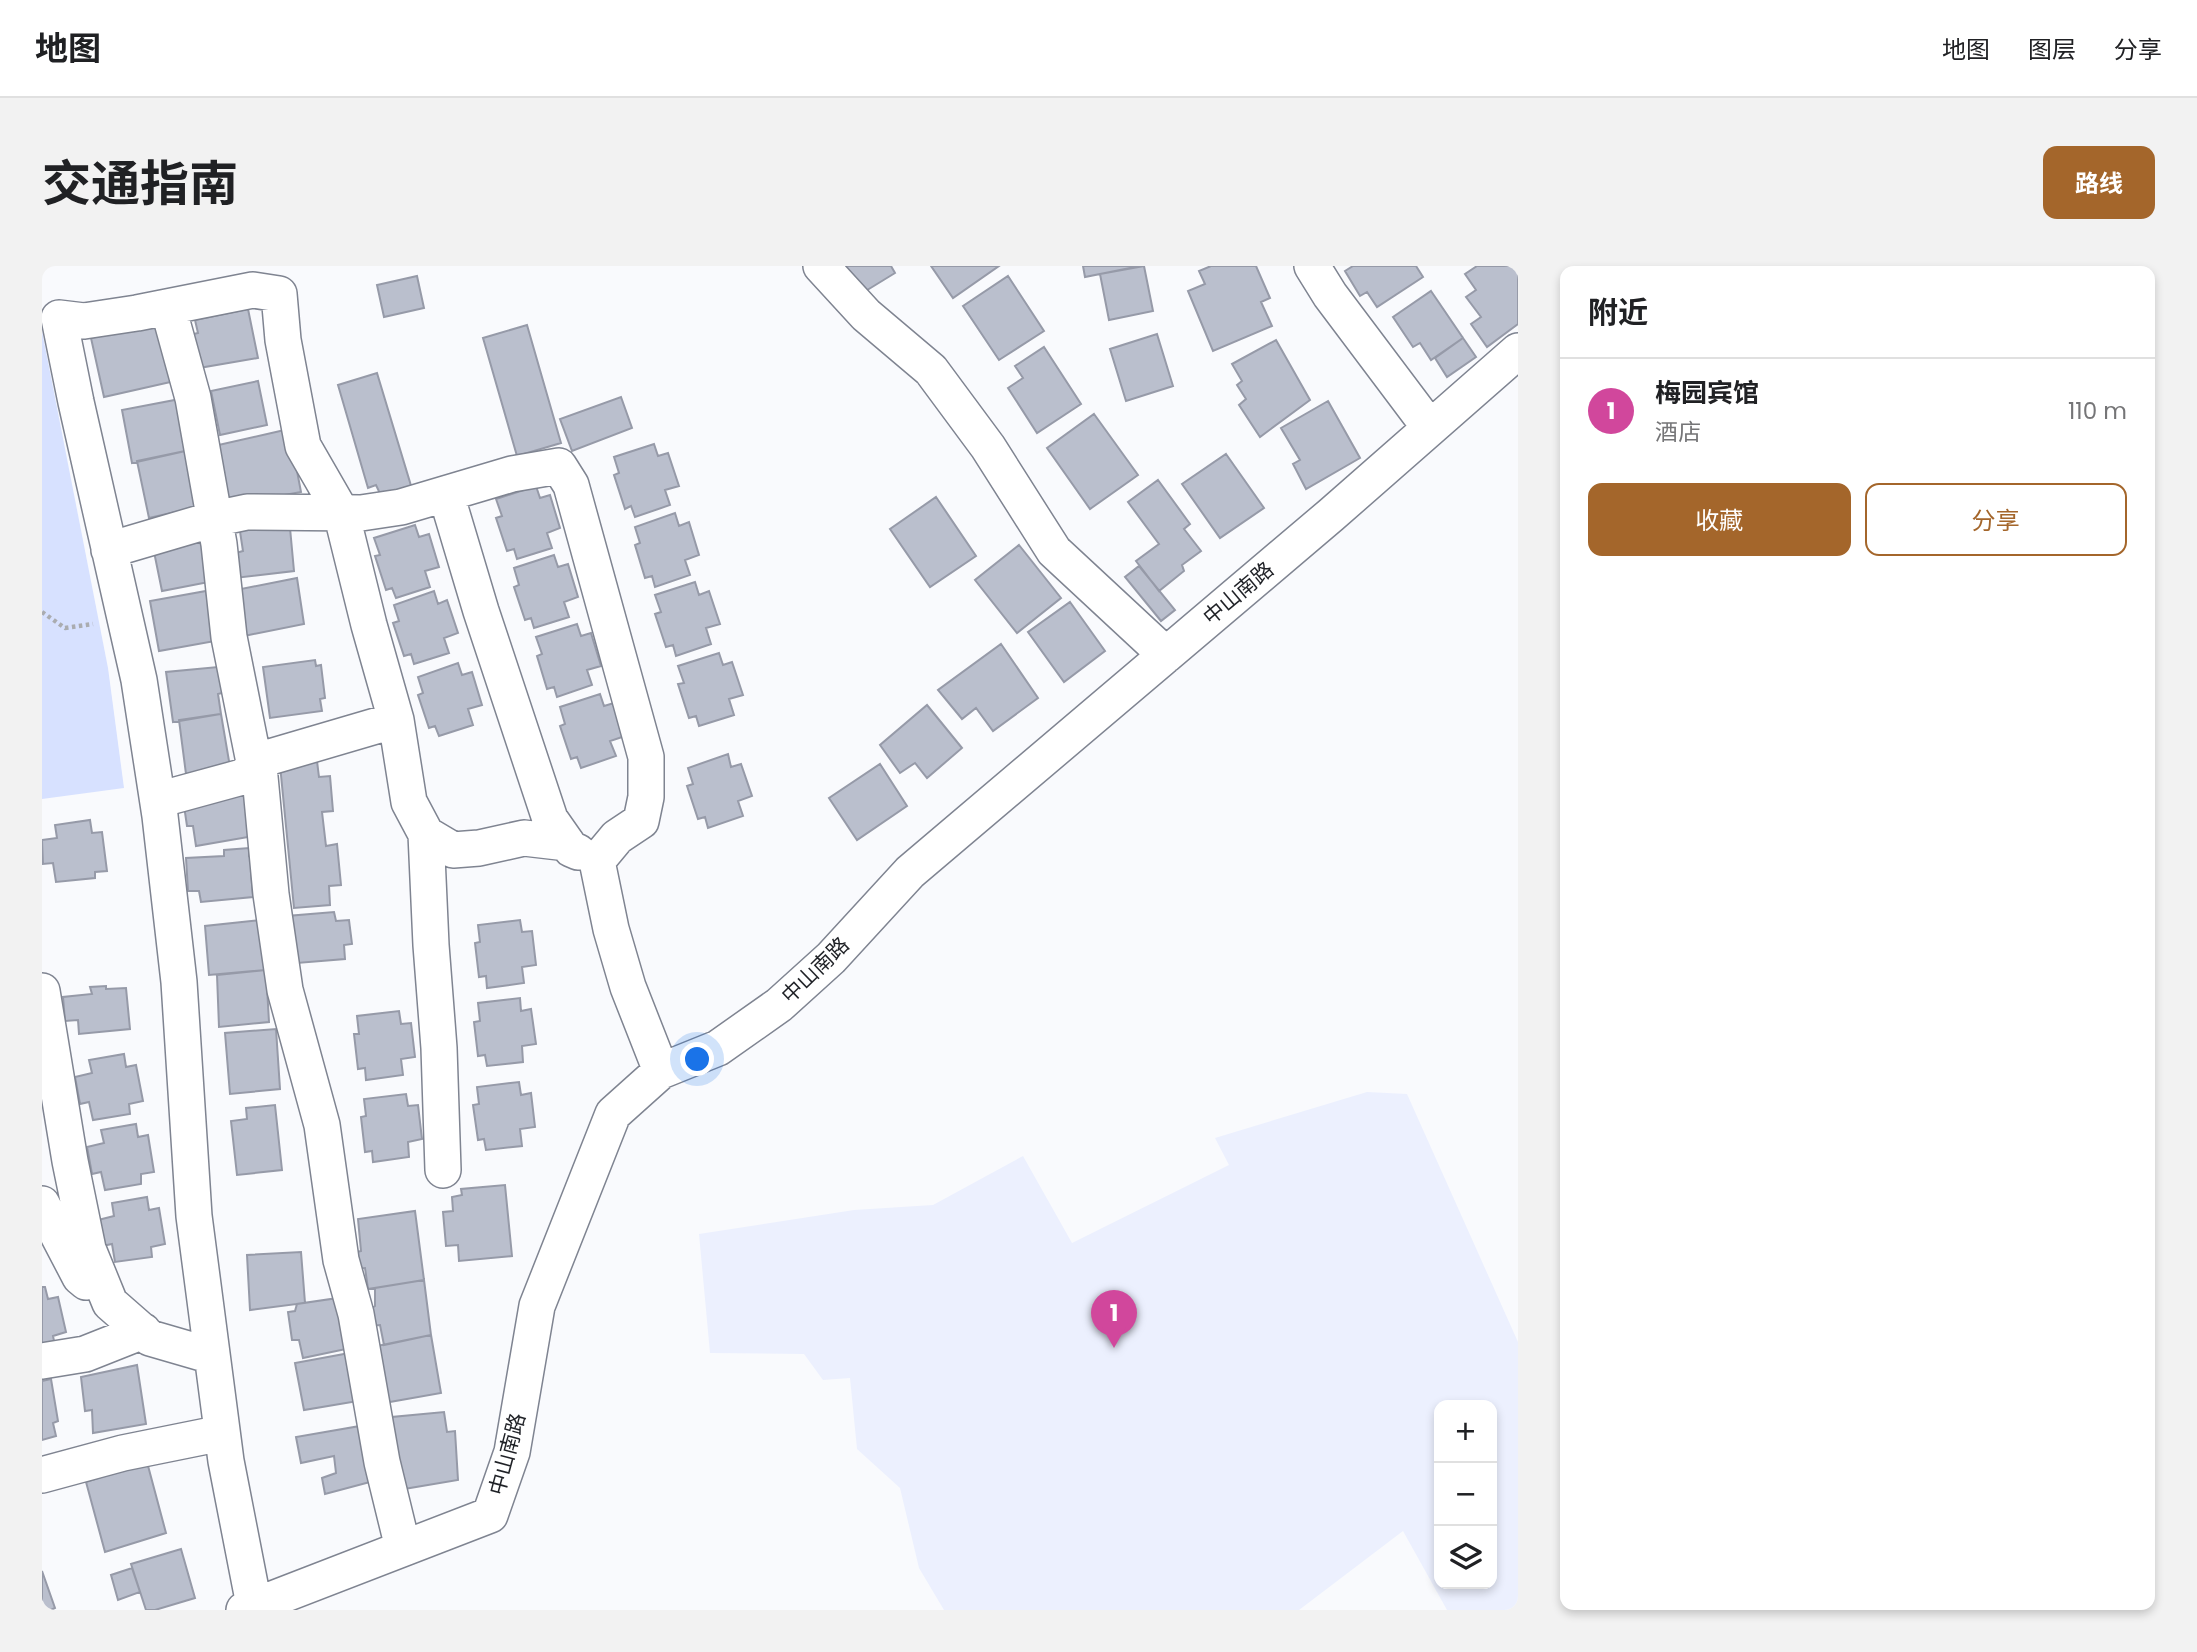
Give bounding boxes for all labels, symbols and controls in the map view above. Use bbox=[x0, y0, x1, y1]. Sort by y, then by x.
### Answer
text: 地图 bbox=[35, 25, 101, 72]
text: 地图 bbox=[1942, 33, 1990, 66]
text: 图层 bbox=[2028, 33, 2076, 66]
text: 分享 bbox=[2114, 33, 2162, 66]
button: 路线 bbox=[2043, 146, 2155, 219]
text: 交通指南 bbox=[42, 150, 238, 218]
text: 附近 bbox=[1588, 291, 1648, 334]
text: 梅园宾馆 bbox=[1655, 375, 1759, 411]
text: 1 bbox=[1607, 395, 1615, 427]
text: 110 m bbox=[2068, 395, 2127, 427]
text: 酒店 bbox=[1655, 416, 1701, 448]
button: 收藏 bbox=[1588, 483, 1851, 556]
button: 分享 bbox=[1865, 483, 2127, 556]
street label: 中山南路 bbox=[1197, 555, 1279, 631]
street label: 中山南路 bbox=[775, 930, 855, 1010]
your location bbox=[680, 1042, 714, 1076]
pin: 1 bbox=[1091, 1290, 1137, 1348]
map controls bbox=[1434, 1400, 1497, 1589]
button: + bbox=[1434, 1400, 1497, 1463]
street label: 中山南路 bbox=[482, 1410, 532, 1498]
button: − bbox=[1434, 1463, 1497, 1526]
button: layers bbox=[1434, 1526, 1497, 1589]

